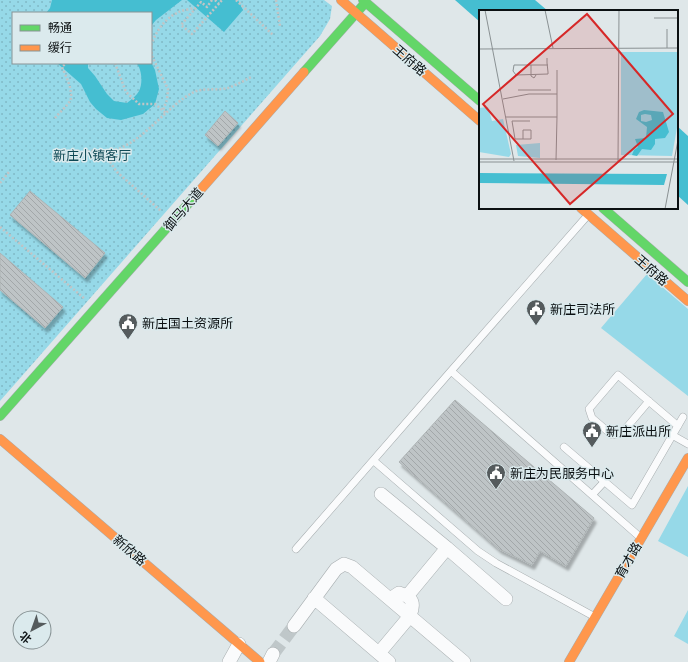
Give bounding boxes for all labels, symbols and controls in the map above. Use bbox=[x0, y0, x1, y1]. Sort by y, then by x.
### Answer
inset map bbox=[479, 10, 678, 209]
legend bbox=[12, 12, 152, 64]
text: 畅通 bbox=[48, 20, 72, 35]
text: 缓行 bbox=[48, 40, 72, 55]
street label: 王府路 bbox=[390, 41, 430, 79]
park label: 新庄小镇客厅 bbox=[53, 147, 131, 163]
street label: 御马大道 bbox=[160, 184, 206, 234]
street label: 王府路 bbox=[632, 251, 672, 289]
public building icon: 新庄司法所 bbox=[525, 298, 547, 326]
place label: 新庄司法所 bbox=[550, 301, 615, 317]
public building icon: 新庄国土资源所 bbox=[117, 312, 139, 340]
place label: 新庄国土资源所 bbox=[142, 315, 233, 331]
public building icon: 新庄派出所 bbox=[581, 420, 603, 448]
place label: 新庄派出所 bbox=[606, 423, 671, 439]
public building icon: 新庄为民服务中心 bbox=[485, 462, 507, 490]
place label: 新庄为民服务中心 bbox=[510, 465, 614, 481]
street label: 新欣路 bbox=[110, 531, 150, 569]
street label: 育才路 bbox=[611, 539, 645, 581]
north arrow bbox=[12, 610, 52, 650]
text: 北 bbox=[17, 629, 34, 646]

